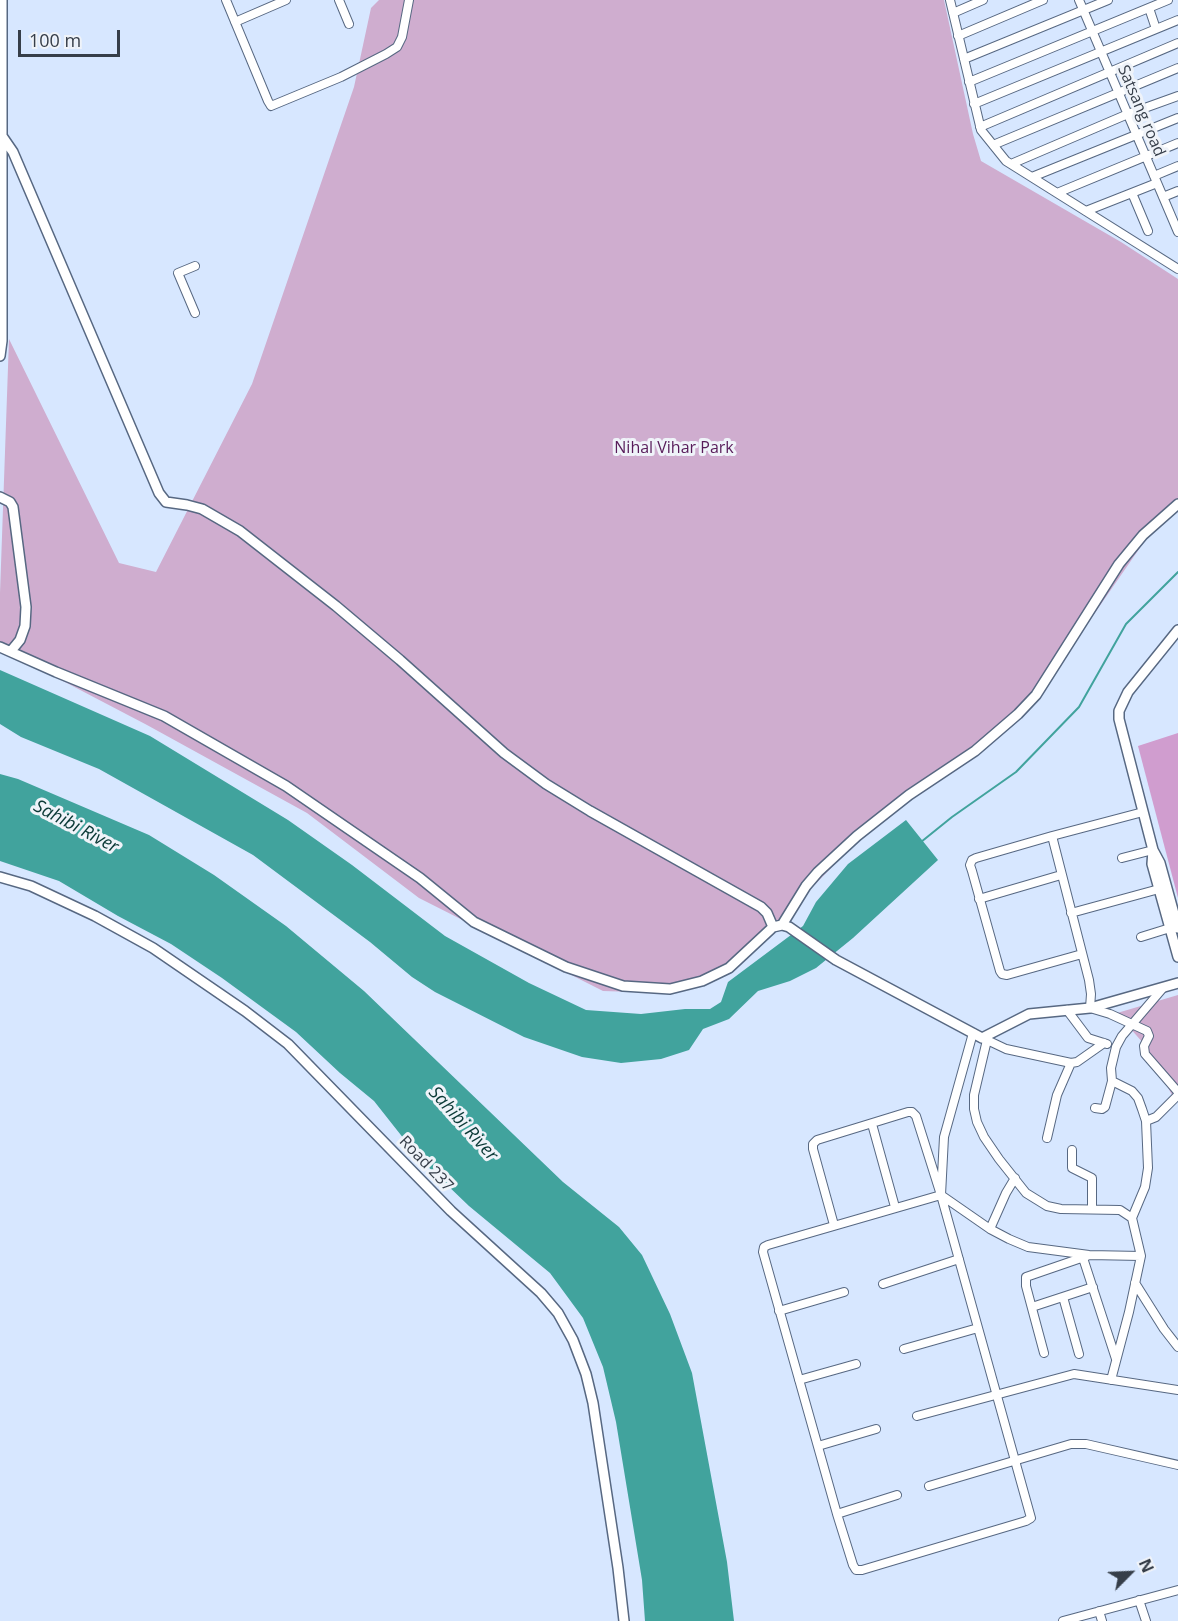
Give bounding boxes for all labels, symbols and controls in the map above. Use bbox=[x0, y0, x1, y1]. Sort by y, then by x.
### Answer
scale bar bbox=[21, 18, 123, 56]
text: 100 m bbox=[29, 28, 81, 52]
street label: Satsang road bbox=[1113, 62, 1169, 160]
park label: Nihal Vihar Park bbox=[614, 438, 734, 458]
water label: Sahibi River bbox=[30, 796, 122, 858]
water label: Sahibi River bbox=[424, 1082, 502, 1166]
street label: Road 237 bbox=[395, 1132, 457, 1196]
north arrow bbox=[1100, 1543, 1160, 1603]
text: N bbox=[1134, 1555, 1159, 1576]

